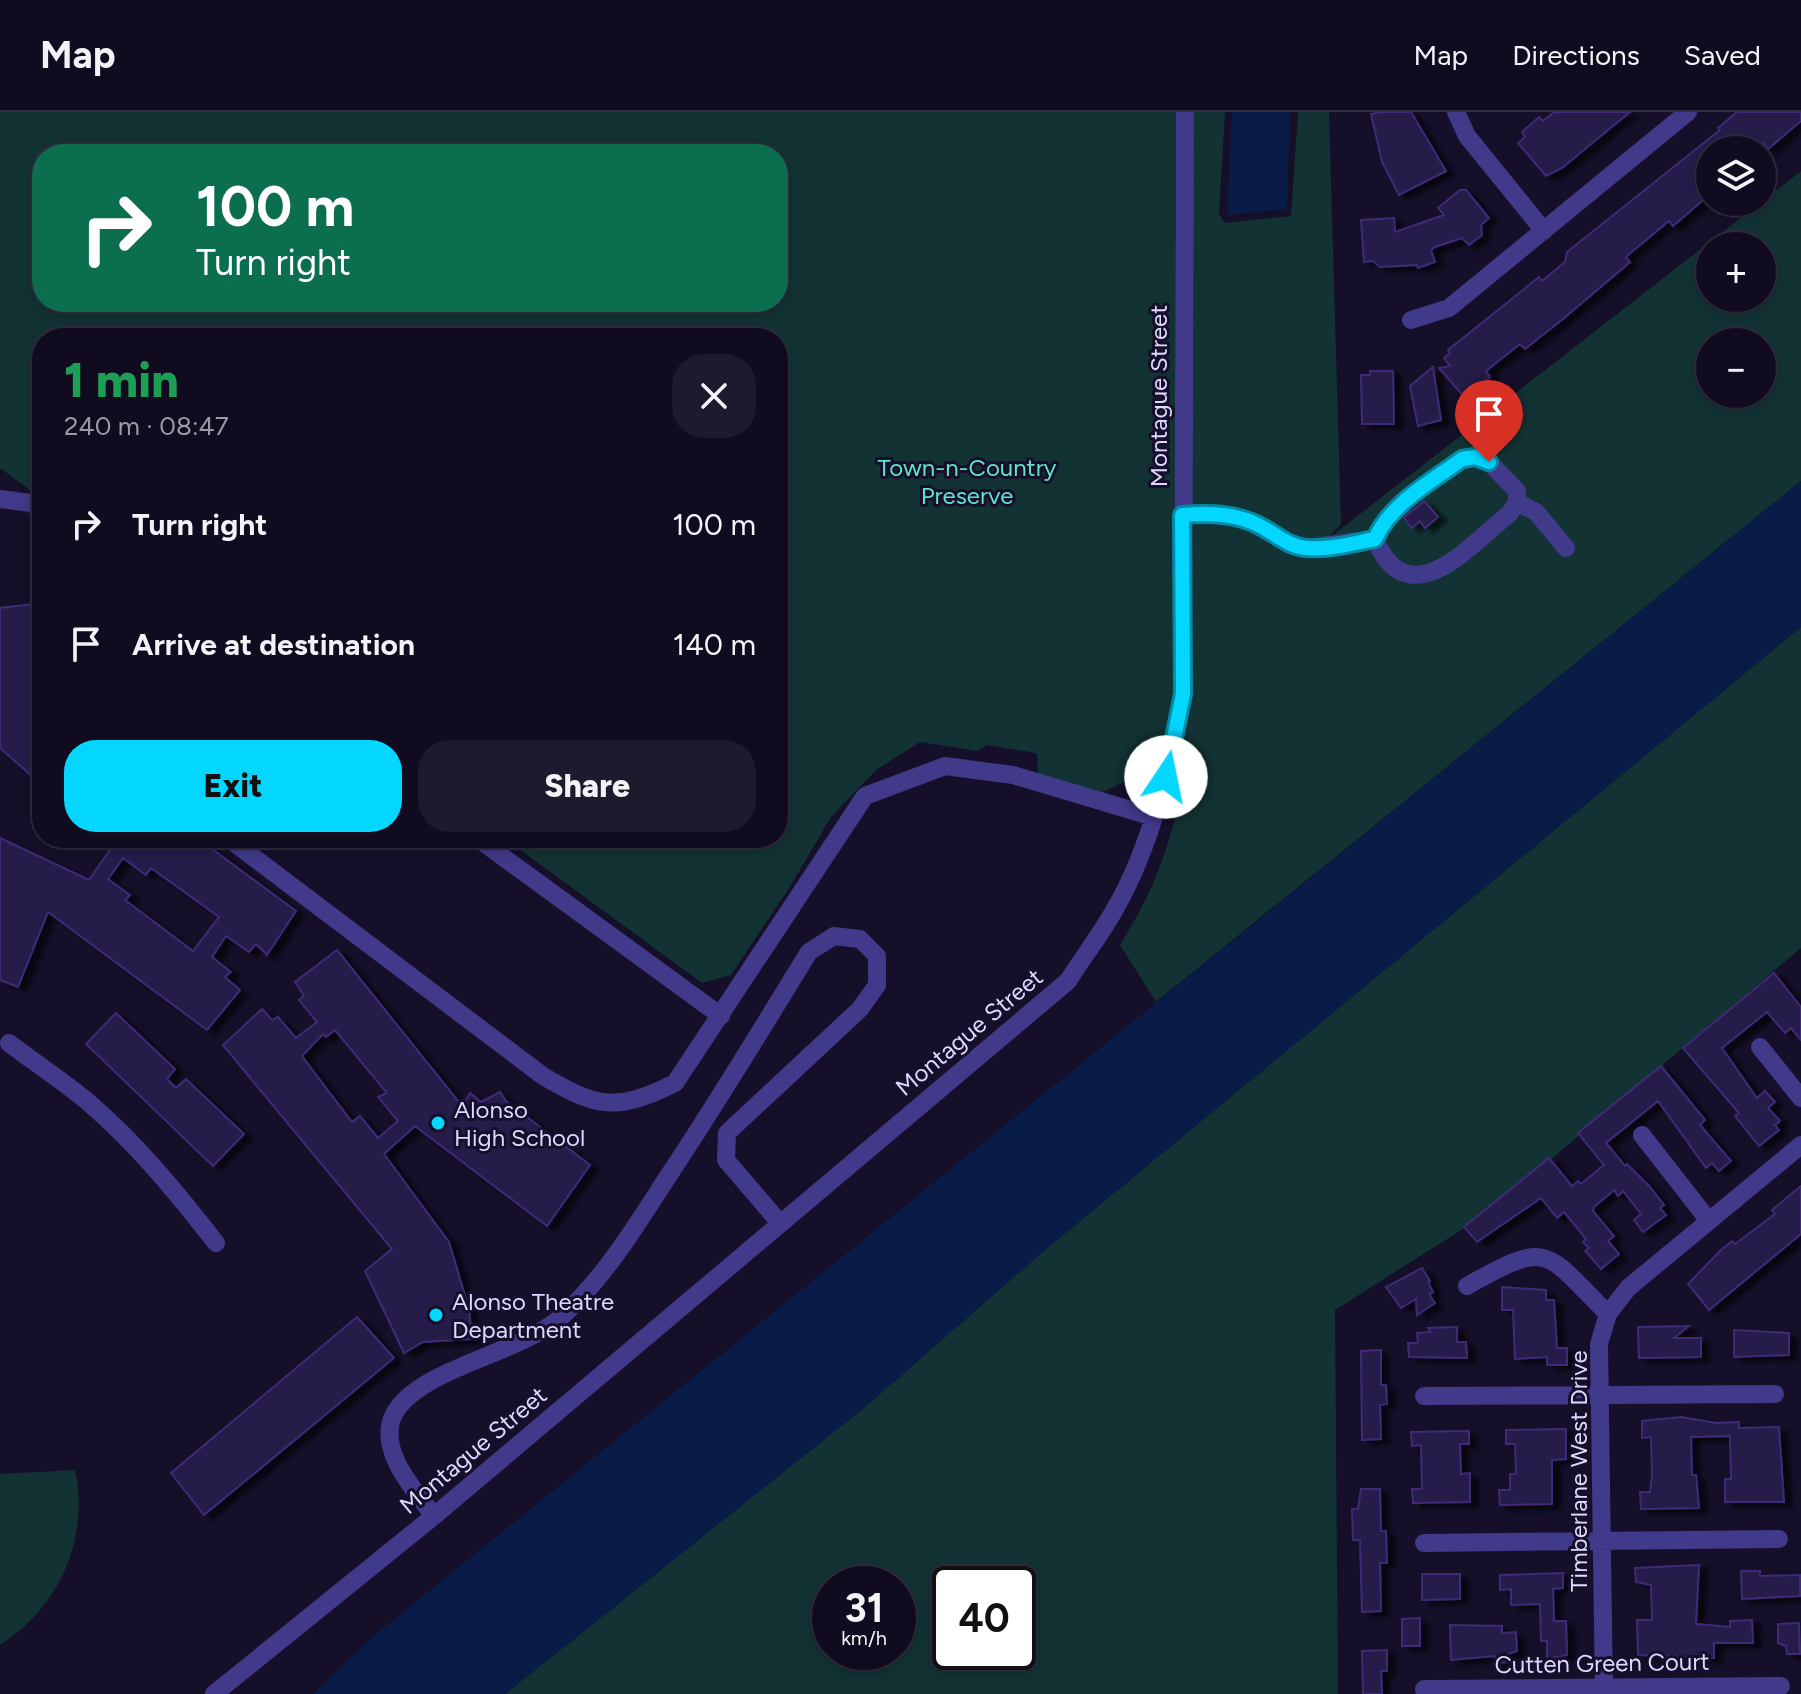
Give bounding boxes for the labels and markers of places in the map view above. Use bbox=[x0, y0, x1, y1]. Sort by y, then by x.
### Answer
pin bbox=[1455, 380, 1523, 462]
place label: Alonso High School bbox=[454, 1095, 585, 1152]
marker: Alonso High School bbox=[429, 1114, 447, 1132]
place label: Alonso Theatre Department bbox=[452, 1287, 614, 1344]
marker: Alonso Theatre Department bbox=[427, 1306, 445, 1324]

